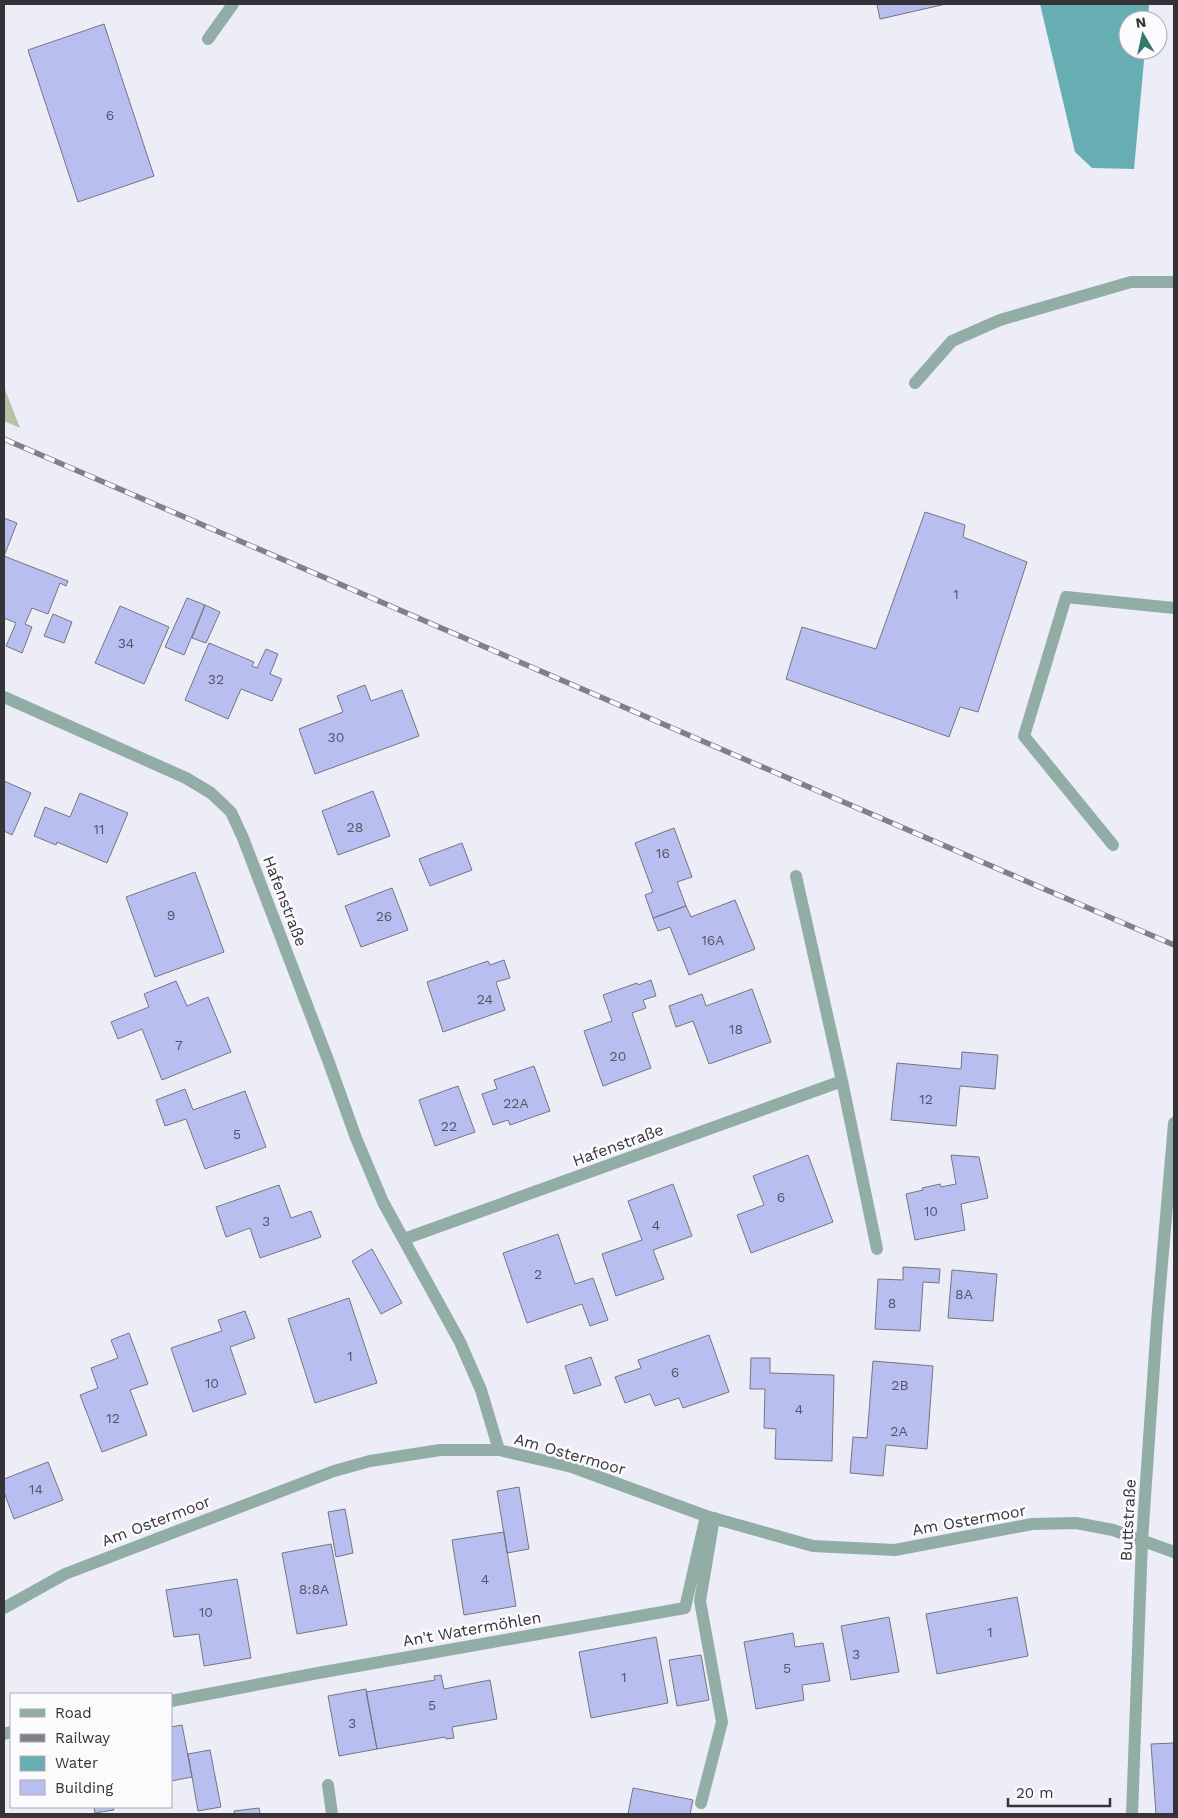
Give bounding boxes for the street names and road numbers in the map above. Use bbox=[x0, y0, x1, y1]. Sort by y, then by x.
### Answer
street label: Hafenstraße bbox=[259, 853, 311, 949]
street label: Hafenstraße bbox=[570, 1120, 666, 1170]
street label: Am Ostermoor bbox=[512, 1429, 628, 1479]
street label: Buttstraße bbox=[1116, 1478, 1140, 1562]
street label: Am Ostermoor bbox=[99, 1491, 214, 1550]
street label: Am Ostermoor bbox=[911, 1501, 1028, 1539]
street label: An't Watermöhlen bbox=[401, 1607, 543, 1651]

